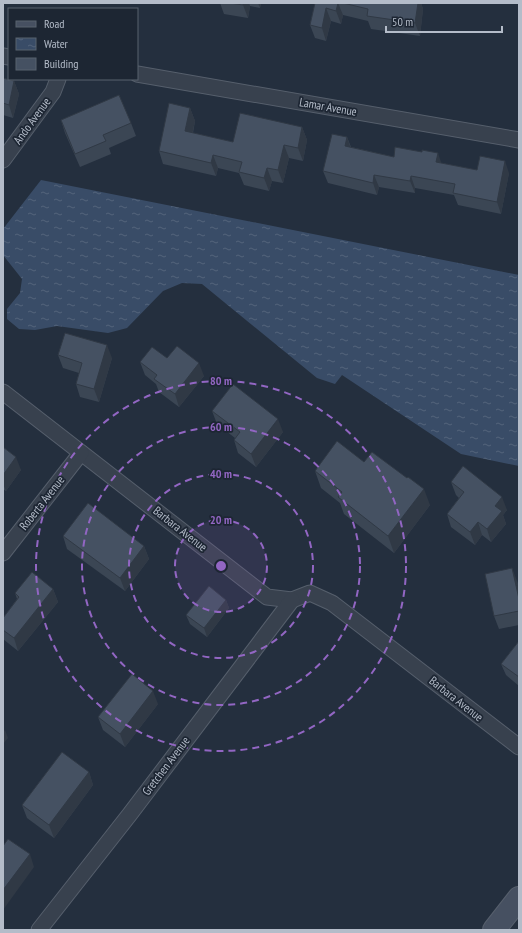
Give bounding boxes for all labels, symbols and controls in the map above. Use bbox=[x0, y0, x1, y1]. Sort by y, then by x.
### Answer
legend bbox=[8, 8, 138, 80]
scale bar bbox=[386, 8, 502, 34]
text: 50 m bbox=[392, 14, 413, 29]
text: Road bbox=[44, 16, 64, 31]
text: Water bbox=[44, 36, 69, 51]
text: Building bbox=[44, 56, 79, 71]
street label: Ando Avenue bbox=[10, 94, 54, 147]
street label: Lamar Avenue bbox=[298, 94, 358, 119]
text: 80 m bbox=[210, 373, 232, 388]
text: 60 m bbox=[210, 419, 232, 434]
text: 40 m bbox=[210, 466, 232, 481]
street label: Roberta Avenue bbox=[16, 472, 68, 533]
street label: Barbara Avenue bbox=[150, 503, 210, 554]
text: 20 m bbox=[210, 512, 232, 527]
centre of rings bbox=[214, 559, 228, 573]
street label: Barbara Avenue bbox=[426, 673, 486, 724]
street label: Gretchen Avenue bbox=[139, 733, 193, 798]

